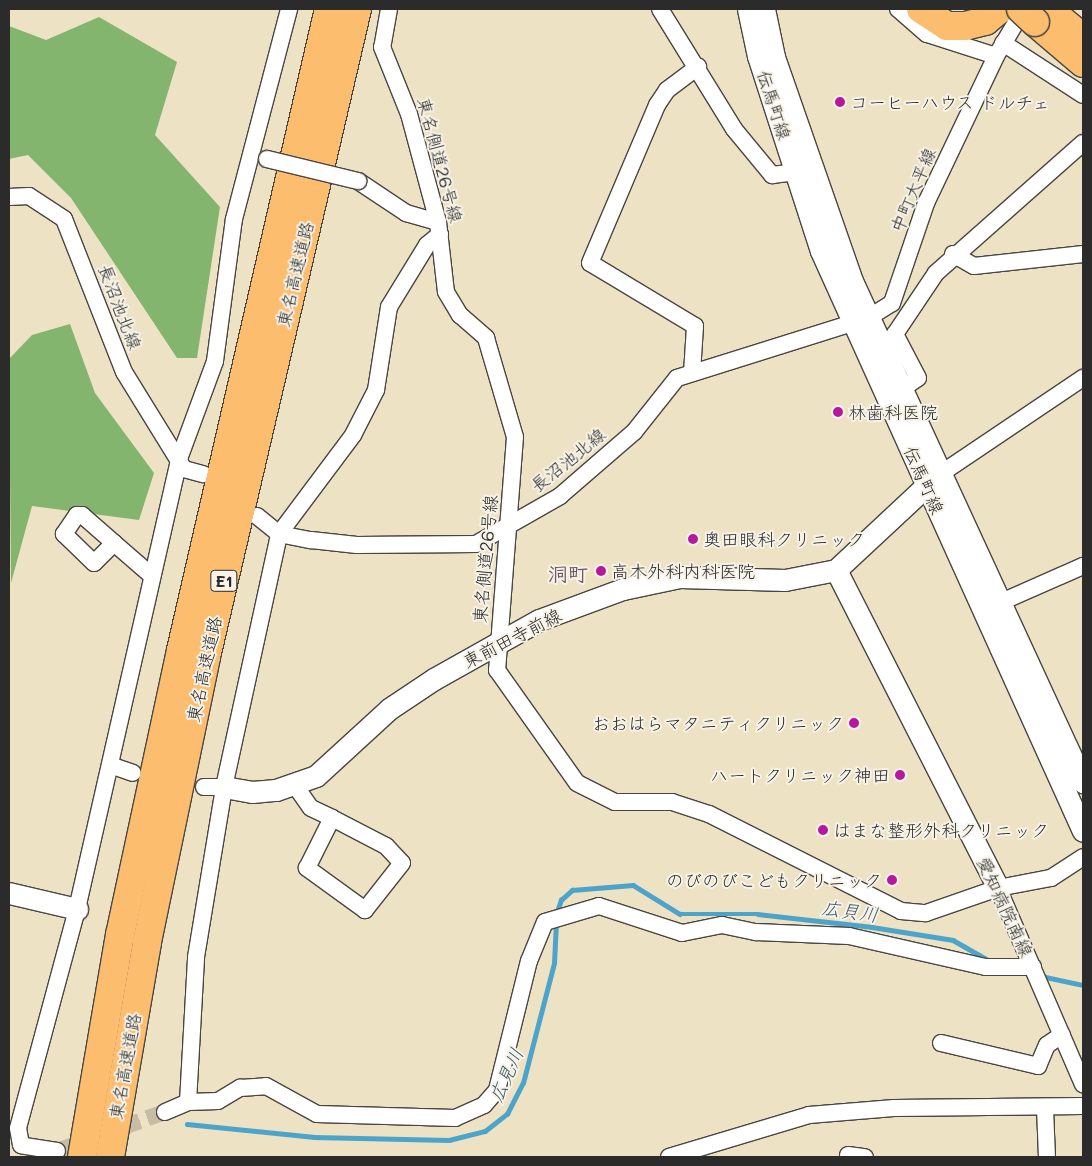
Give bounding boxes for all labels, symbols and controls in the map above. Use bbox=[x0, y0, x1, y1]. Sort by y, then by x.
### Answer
street label: 伝馬町線 bbox=[753, 67, 795, 143]
place label: コーヒーハウス ドルチェ bbox=[850, 91, 1053, 113]
street label: 東名側道26号線 bbox=[413, 95, 467, 225]
marker: コーヒーハウス ドルチェ bbox=[834, 96, 846, 108]
street label: 中町大平線 bbox=[885, 144, 941, 236]
street label: 東名高速道路 bbox=[272, 219, 318, 329]
street label: 長沼池北線 bbox=[94, 261, 146, 353]
place label: 林歯科医院 bbox=[848, 401, 938, 423]
marker: 林歯科医院 bbox=[832, 406, 844, 418]
street label: 長沼池北線 bbox=[526, 423, 610, 497]
street label: 伝馬町線 bbox=[899, 443, 949, 517]
street label: 東名側道26号線 bbox=[469, 494, 501, 624]
place label: 奥田眼科クリニック bbox=[703, 528, 865, 550]
marker: 奥田眼科クリニック bbox=[687, 533, 699, 545]
place label: 高木外科内科医院 bbox=[611, 560, 755, 582]
district label: 洞町 bbox=[548, 561, 588, 585]
marker: 高木外科内科医院 bbox=[595, 565, 607, 577]
road number: E1 bbox=[210, 568, 238, 594]
street label: 東前田寺前線 bbox=[459, 604, 565, 672]
street label: 東名高速道路 bbox=[182, 614, 226, 724]
place label: おおはらマタニティクリニック bbox=[592, 712, 844, 734]
marker: おおはらマタニティクリニック bbox=[848, 717, 860, 729]
place label: ハートクリニック神田 bbox=[710, 764, 890, 786]
marker: ハートクリニック神田 bbox=[894, 769, 906, 781]
place label: はまな整形外科クリニック bbox=[833, 819, 1049, 841]
marker: はまな整形外科クリニック bbox=[817, 824, 829, 836]
street label: 愛知病院南線 bbox=[972, 853, 1038, 961]
place label: のびのびこどもクリニック bbox=[666, 869, 882, 891]
marker: のびのびこどもクリニック bbox=[886, 874, 898, 886]
water label: 広貝川 bbox=[820, 896, 880, 926]
street label: 東名高速道路 bbox=[105, 1011, 145, 1121]
water label: 広見川 bbox=[484, 1044, 528, 1106]

